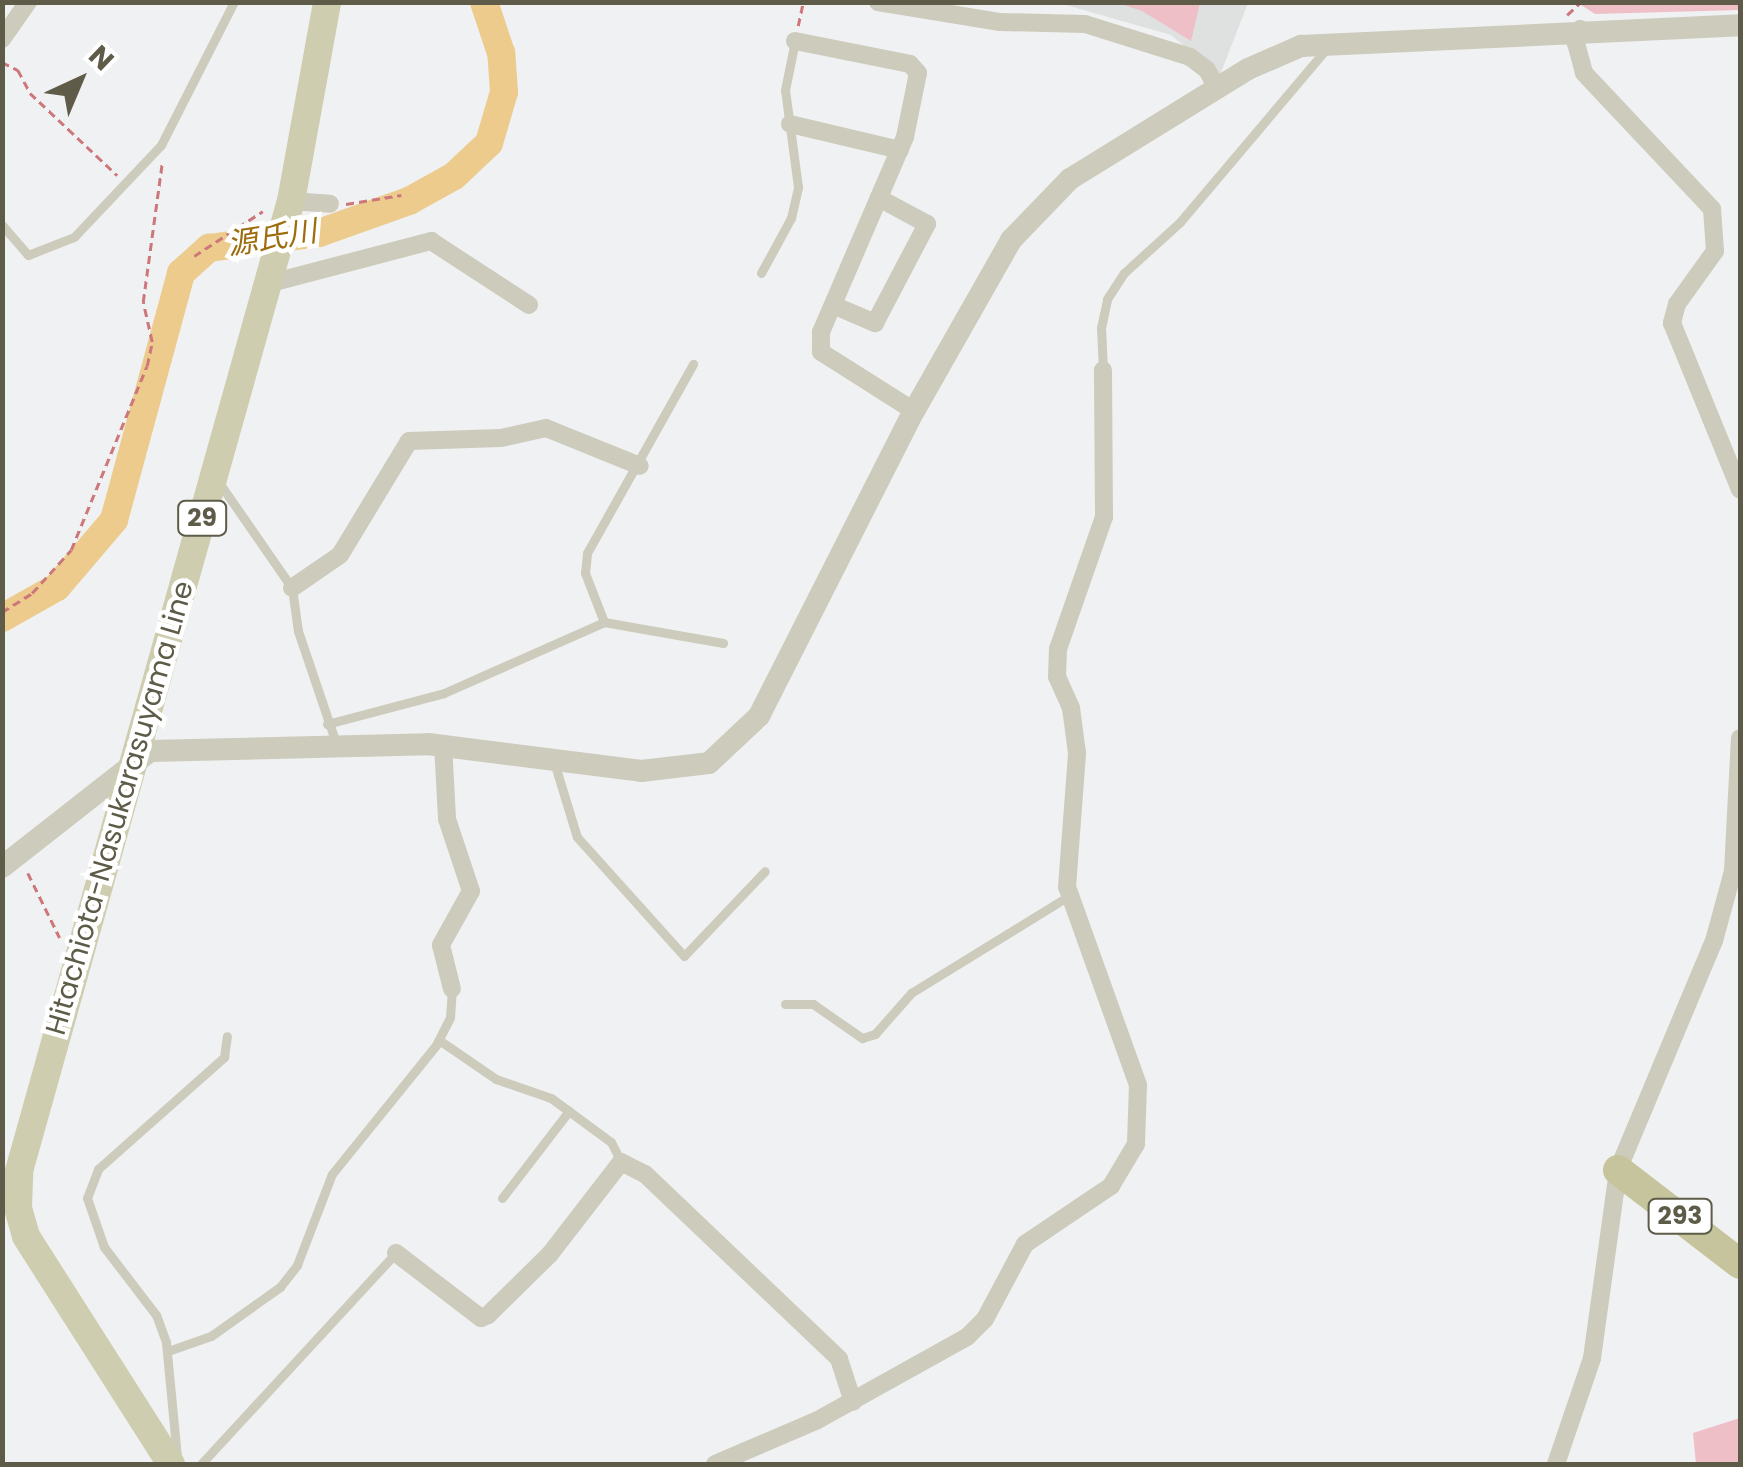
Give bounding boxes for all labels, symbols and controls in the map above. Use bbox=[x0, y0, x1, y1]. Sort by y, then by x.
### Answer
north arrow bbox=[30, 30, 130, 130]
text: N bbox=[80, 37, 122, 79]
water label: 源氏川 bbox=[225, 213, 319, 263]
road number: 29 bbox=[177, 498, 227, 538]
street label: Hitachiota-Nasukarasuyama Line bbox=[39, 577, 201, 1039]
road number: 293 bbox=[1648, 1196, 1712, 1236]

